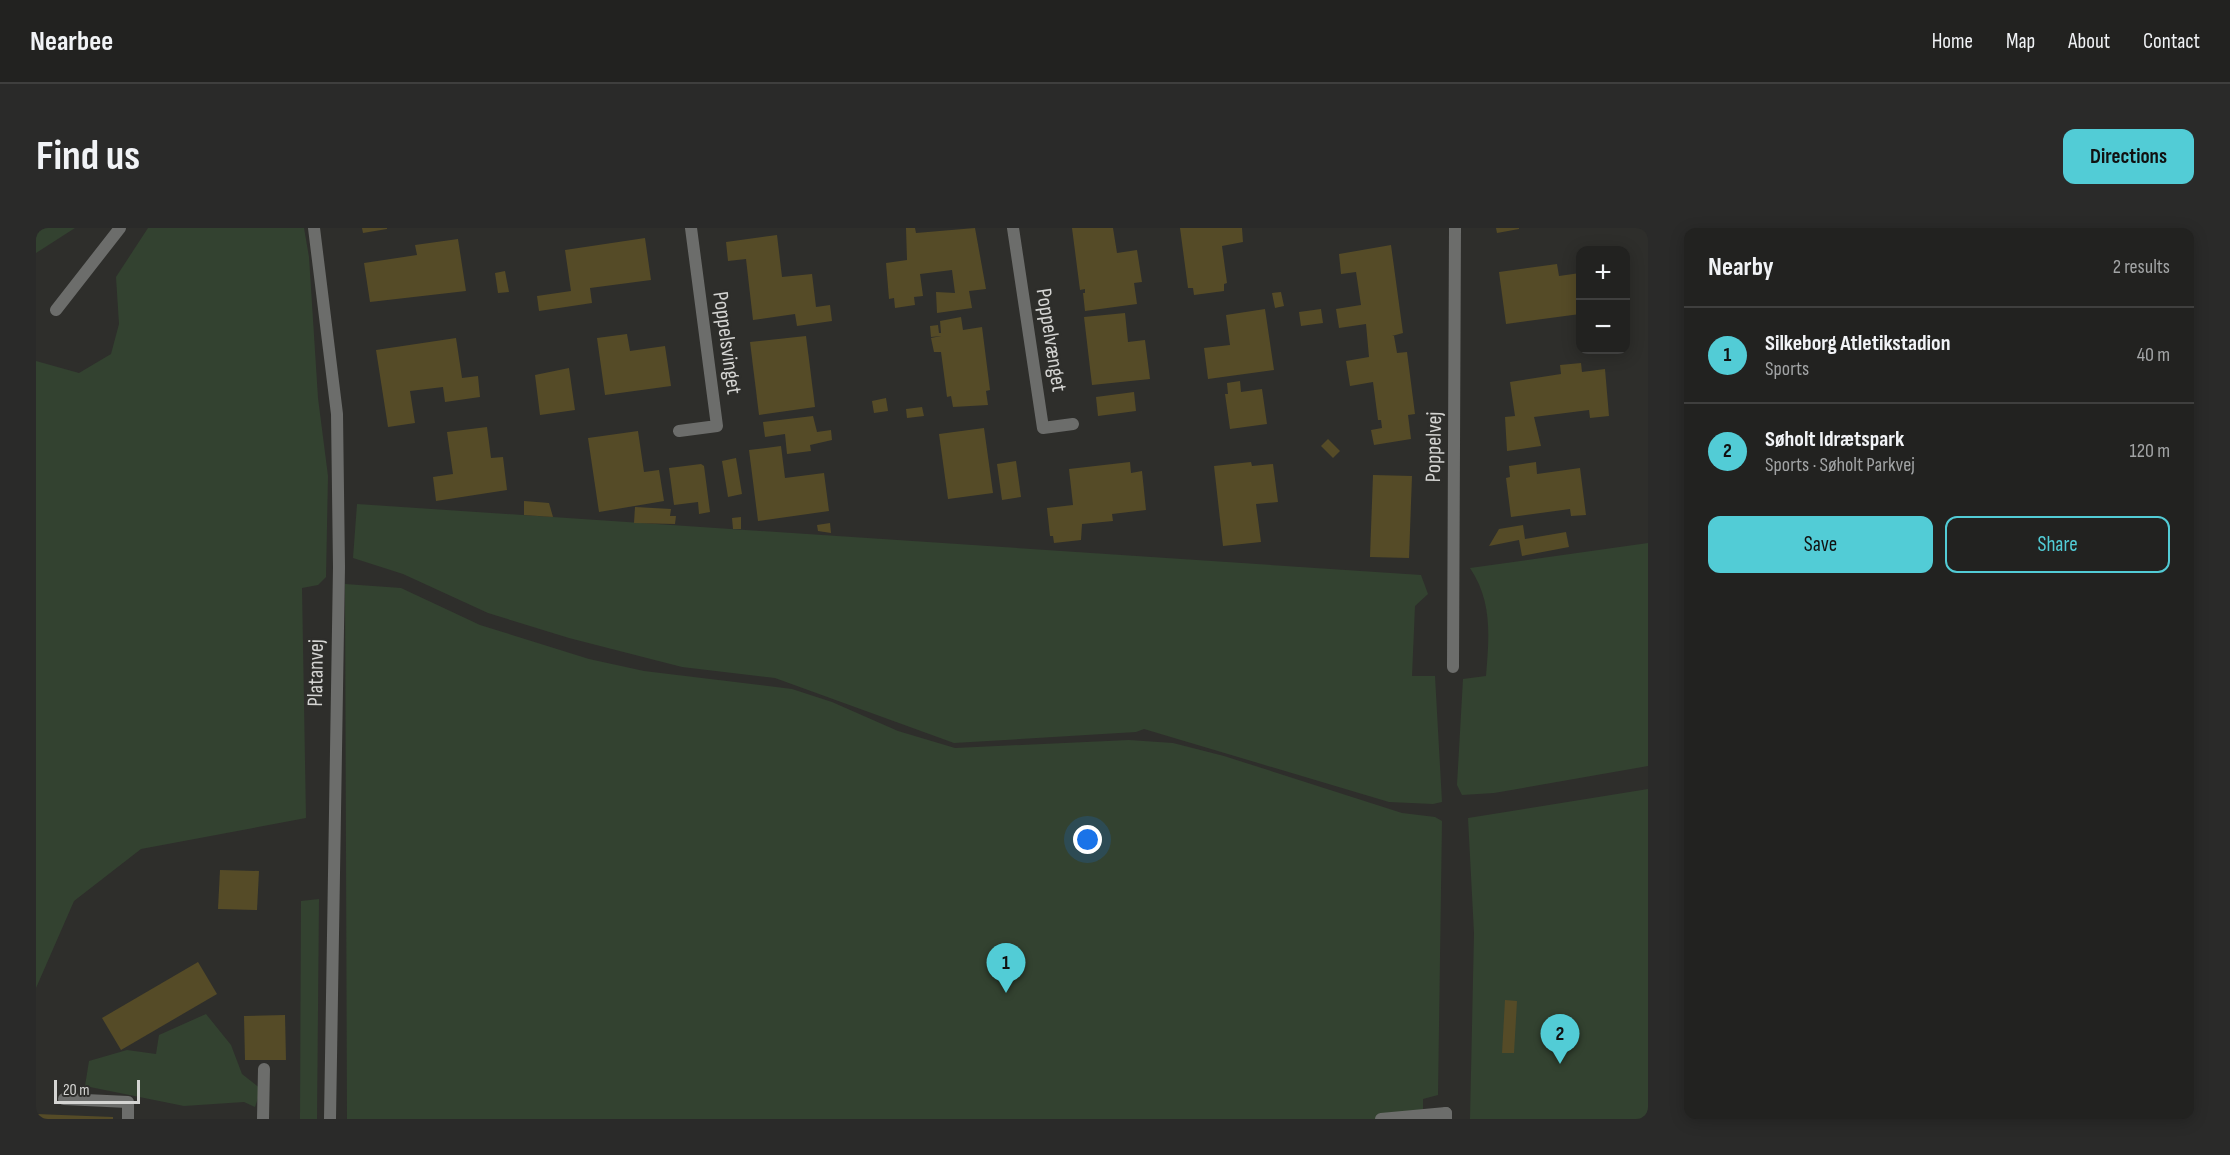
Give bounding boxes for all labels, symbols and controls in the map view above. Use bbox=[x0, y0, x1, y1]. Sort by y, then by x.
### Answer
text: Nearbee bbox=[30, 25, 113, 58]
text: Home bbox=[1932, 29, 1973, 54]
text: Map bbox=[2006, 29, 2035, 54]
text: About bbox=[2068, 29, 2110, 54]
text: Contact bbox=[2143, 29, 2200, 54]
button: Directions bbox=[2063, 129, 2194, 184]
text: Find us bbox=[36, 131, 140, 182]
map controls bbox=[1576, 246, 1630, 354]
button: + bbox=[1576, 246, 1630, 300]
text: Nearby bbox=[1708, 252, 1774, 283]
text: 2 results bbox=[2113, 255, 2170, 279]
street label: Poppelvænget bbox=[1029, 286, 1073, 394]
street label: Poppelsvinget bbox=[706, 290, 748, 396]
button: − bbox=[1576, 300, 1630, 354]
text: Silkeborg Atletikstadion bbox=[1765, 330, 1950, 357]
text: 1 bbox=[1724, 343, 1731, 367]
text: 40 m bbox=[2137, 343, 2170, 367]
text: Sports bbox=[1765, 357, 1809, 381]
street label: Poppelvej bbox=[1420, 411, 1448, 483]
text: Søholt Idrætspark bbox=[1765, 426, 1904, 453]
text: 2 bbox=[1723, 439, 1732, 463]
text: 120 m bbox=[2130, 439, 2170, 463]
text: Sports · Søholt Parkvej bbox=[1765, 453, 1915, 477]
button: Save bbox=[1708, 516, 1933, 573]
button: Share bbox=[1945, 516, 2170, 573]
street label: Platanvej bbox=[302, 639, 330, 707]
your location bbox=[1073, 825, 1102, 854]
pin: 1 bbox=[986, 944, 1026, 993]
pin: 2 bbox=[1540, 1014, 1580, 1064]
scale bar bbox=[54, 1077, 140, 1104]
text: 20 m bbox=[63, 1081, 90, 1100]

